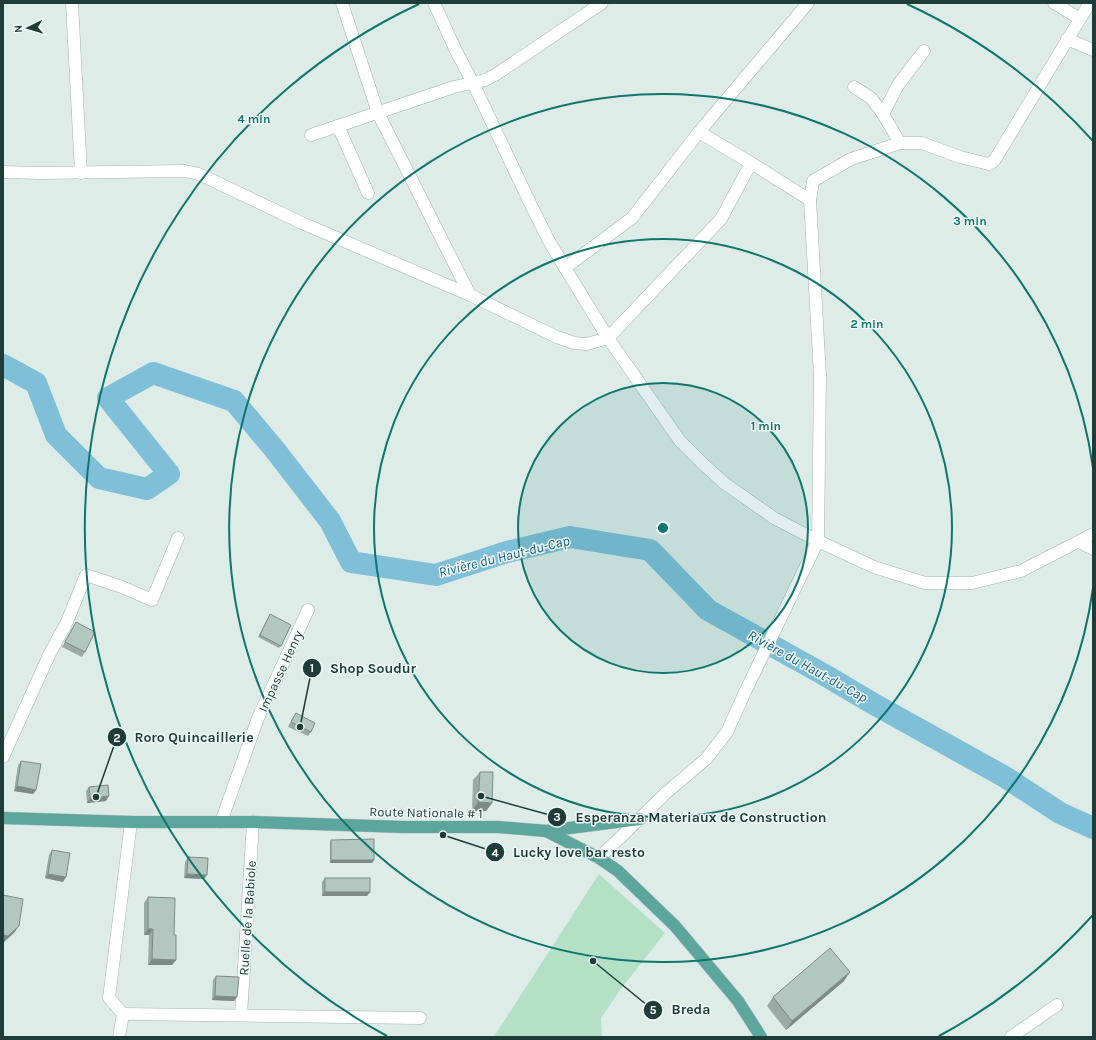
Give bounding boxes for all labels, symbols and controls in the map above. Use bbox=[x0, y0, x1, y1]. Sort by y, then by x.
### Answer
north arrow bbox=[8, 8, 48, 48]
text: N bbox=[12, 24, 25, 33]
text: 4 min bbox=[238, 112, 270, 126]
text: 3 min bbox=[953, 214, 987, 228]
text: 2 min bbox=[850, 317, 884, 331]
text: 1 min bbox=[751, 419, 781, 433]
centre of rings bbox=[656, 521, 670, 535]
water label: Rivière du Haut-du-Cap bbox=[437, 532, 572, 581]
water label: Rivière du Haut-du-Cap bbox=[745, 626, 871, 707]
street label: Impasse Henry bbox=[255, 628, 306, 714]
callout: Shop Soudur bbox=[302, 655, 424, 681]
text: Shop Soudur bbox=[330, 660, 417, 677]
text: 1 bbox=[310, 661, 314, 675]
callout: Roro Quincaillerie bbox=[107, 724, 262, 750]
text: Roro Quincaillerie bbox=[134, 729, 254, 746]
text: 2 bbox=[113, 731, 121, 745]
street label: Route Nationale # 1 bbox=[369, 804, 483, 821]
callout: Esperanza Materiaux de Construction bbox=[547, 804, 834, 830]
text: Esperanza Materiaux de Construction bbox=[576, 809, 826, 826]
text: 3 bbox=[553, 810, 561, 824]
callout: Lucky love bar resto bbox=[485, 839, 653, 865]
text: Lucky love bar resto bbox=[513, 844, 645, 861]
text: 4 bbox=[491, 846, 499, 860]
street label: Ruelle de la Babiole bbox=[236, 860, 259, 976]
callout: Breda bbox=[643, 997, 718, 1023]
text: Breda bbox=[672, 1001, 710, 1018]
text: 5 bbox=[650, 1003, 657, 1017]

